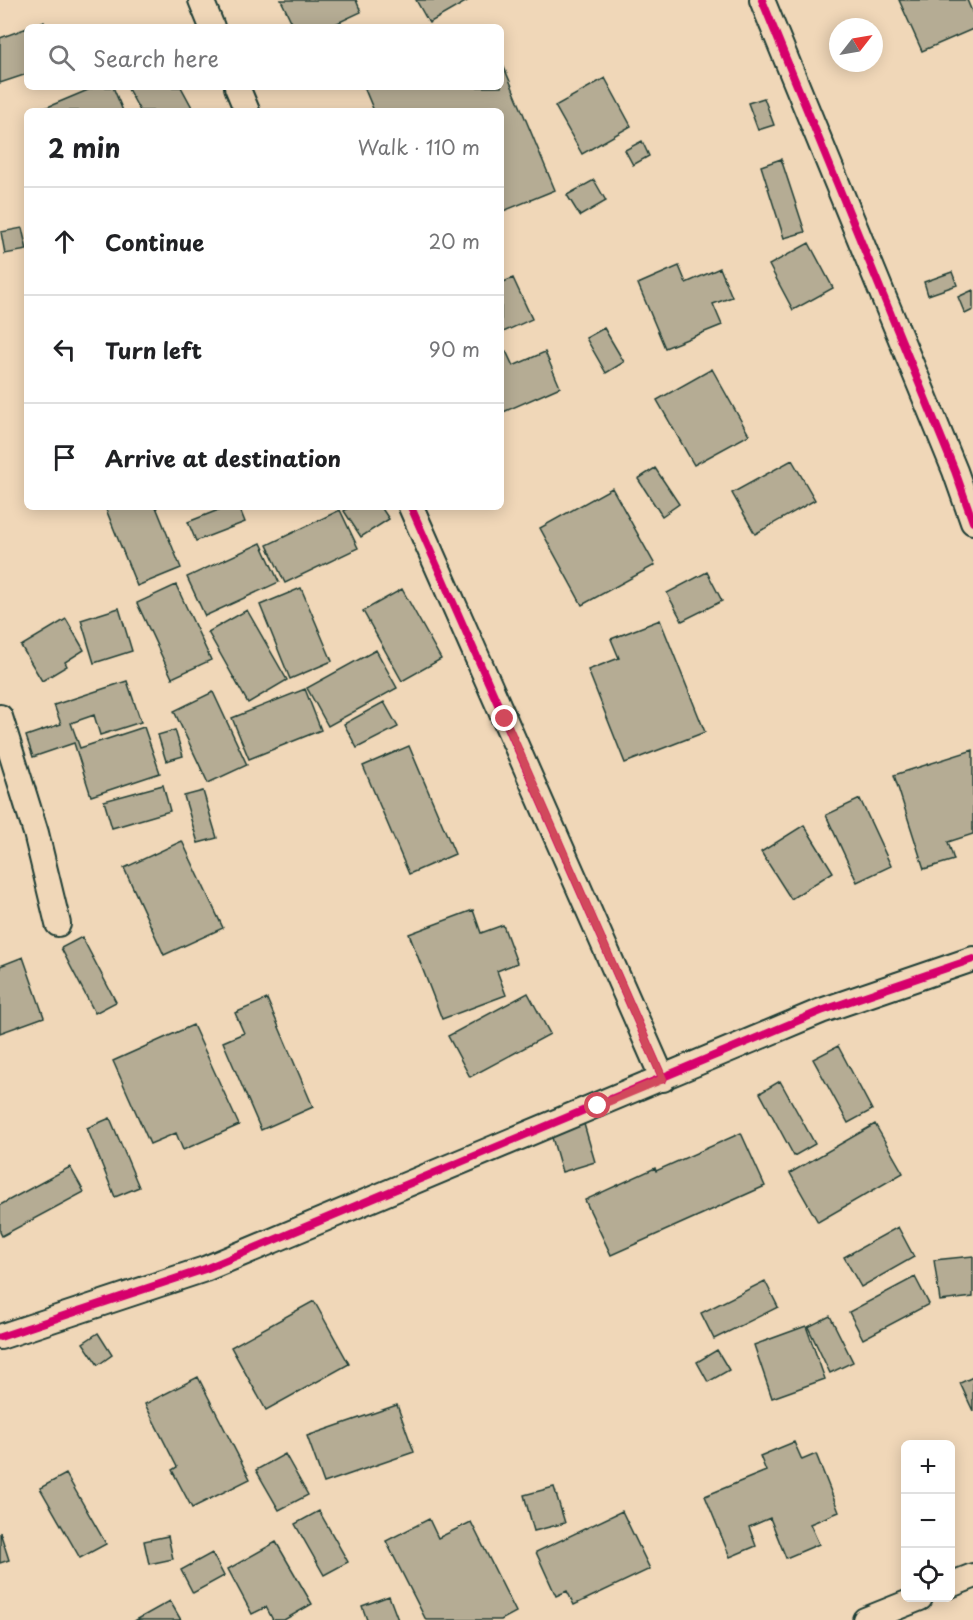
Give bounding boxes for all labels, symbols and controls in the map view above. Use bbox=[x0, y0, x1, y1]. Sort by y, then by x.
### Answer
north arrow bbox=[829, 18, 883, 72]
search box bbox=[24, 24, 504, 90]
icon: search bbox=[45, 41, 78, 74]
text: Search here bbox=[93, 41, 219, 74]
text: 2 min bbox=[48, 128, 121, 167]
text: Walk · 110 m bbox=[358, 132, 480, 162]
icon: ahead bbox=[48, 225, 81, 258]
text: Continue bbox=[105, 225, 204, 258]
text: 20 m bbox=[428, 226, 480, 256]
icon: left bbox=[48, 333, 81, 366]
text: Turn left bbox=[105, 333, 202, 366]
text: 90 m bbox=[429, 334, 480, 364]
icon: arrive bbox=[48, 441, 81, 474]
text: Arrive at destination bbox=[105, 441, 341, 474]
route end bbox=[491, 705, 517, 731]
route start bbox=[584, 1092, 610, 1118]
map controls bbox=[901, 1440, 955, 1602]
button: + bbox=[901, 1440, 955, 1494]
button: − bbox=[901, 1494, 955, 1548]
button: locate bbox=[901, 1548, 955, 1602]

